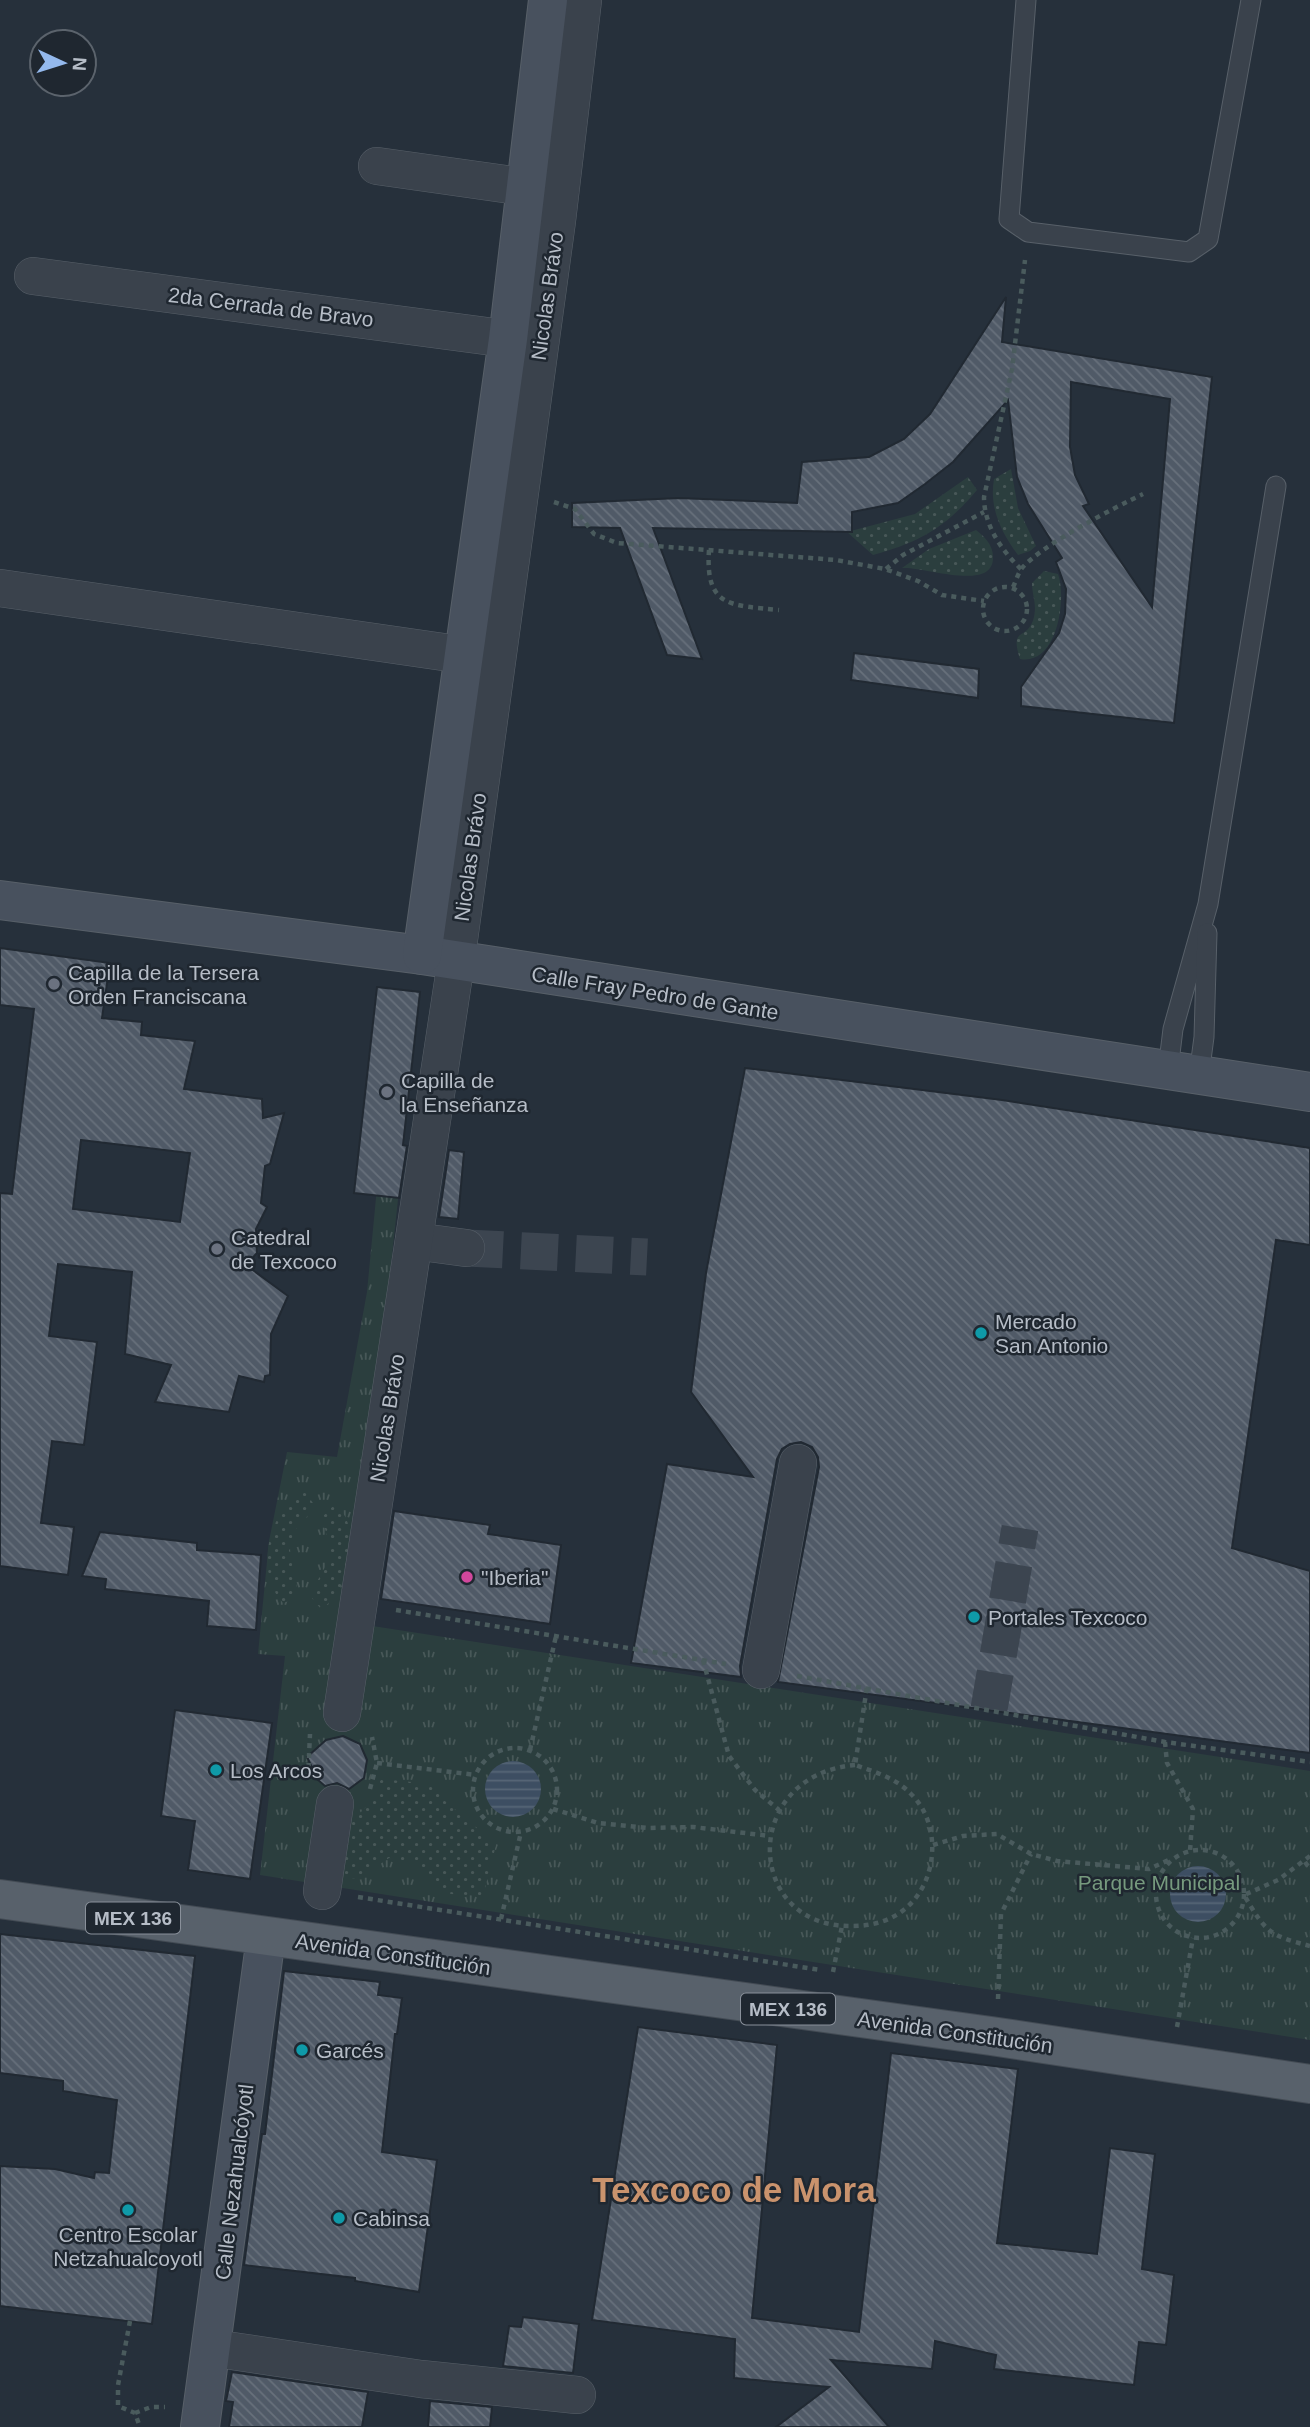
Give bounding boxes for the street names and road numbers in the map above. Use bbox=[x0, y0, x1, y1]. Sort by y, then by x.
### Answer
street label: Nicolas Brávo bbox=[527, 230, 567, 362]
street label: 2da Cerrada de Bravo bbox=[167, 283, 375, 331]
street label: Nicolas Brávo bbox=[450, 791, 490, 923]
street label: Calle Fray Pedro de Gante bbox=[530, 962, 780, 1024]
street label: Nicolas Brávo bbox=[366, 1352, 408, 1484]
road number: MEX 136 bbox=[86, 1902, 180, 1934]
street label: Avenida Constitución bbox=[294, 1929, 492, 1979]
road number: MEX 136 bbox=[741, 1994, 835, 2024]
street label: Avenida Constitución bbox=[856, 2007, 1054, 2057]
street label: Calle Nezahualcóyotl bbox=[211, 2083, 257, 2281]

